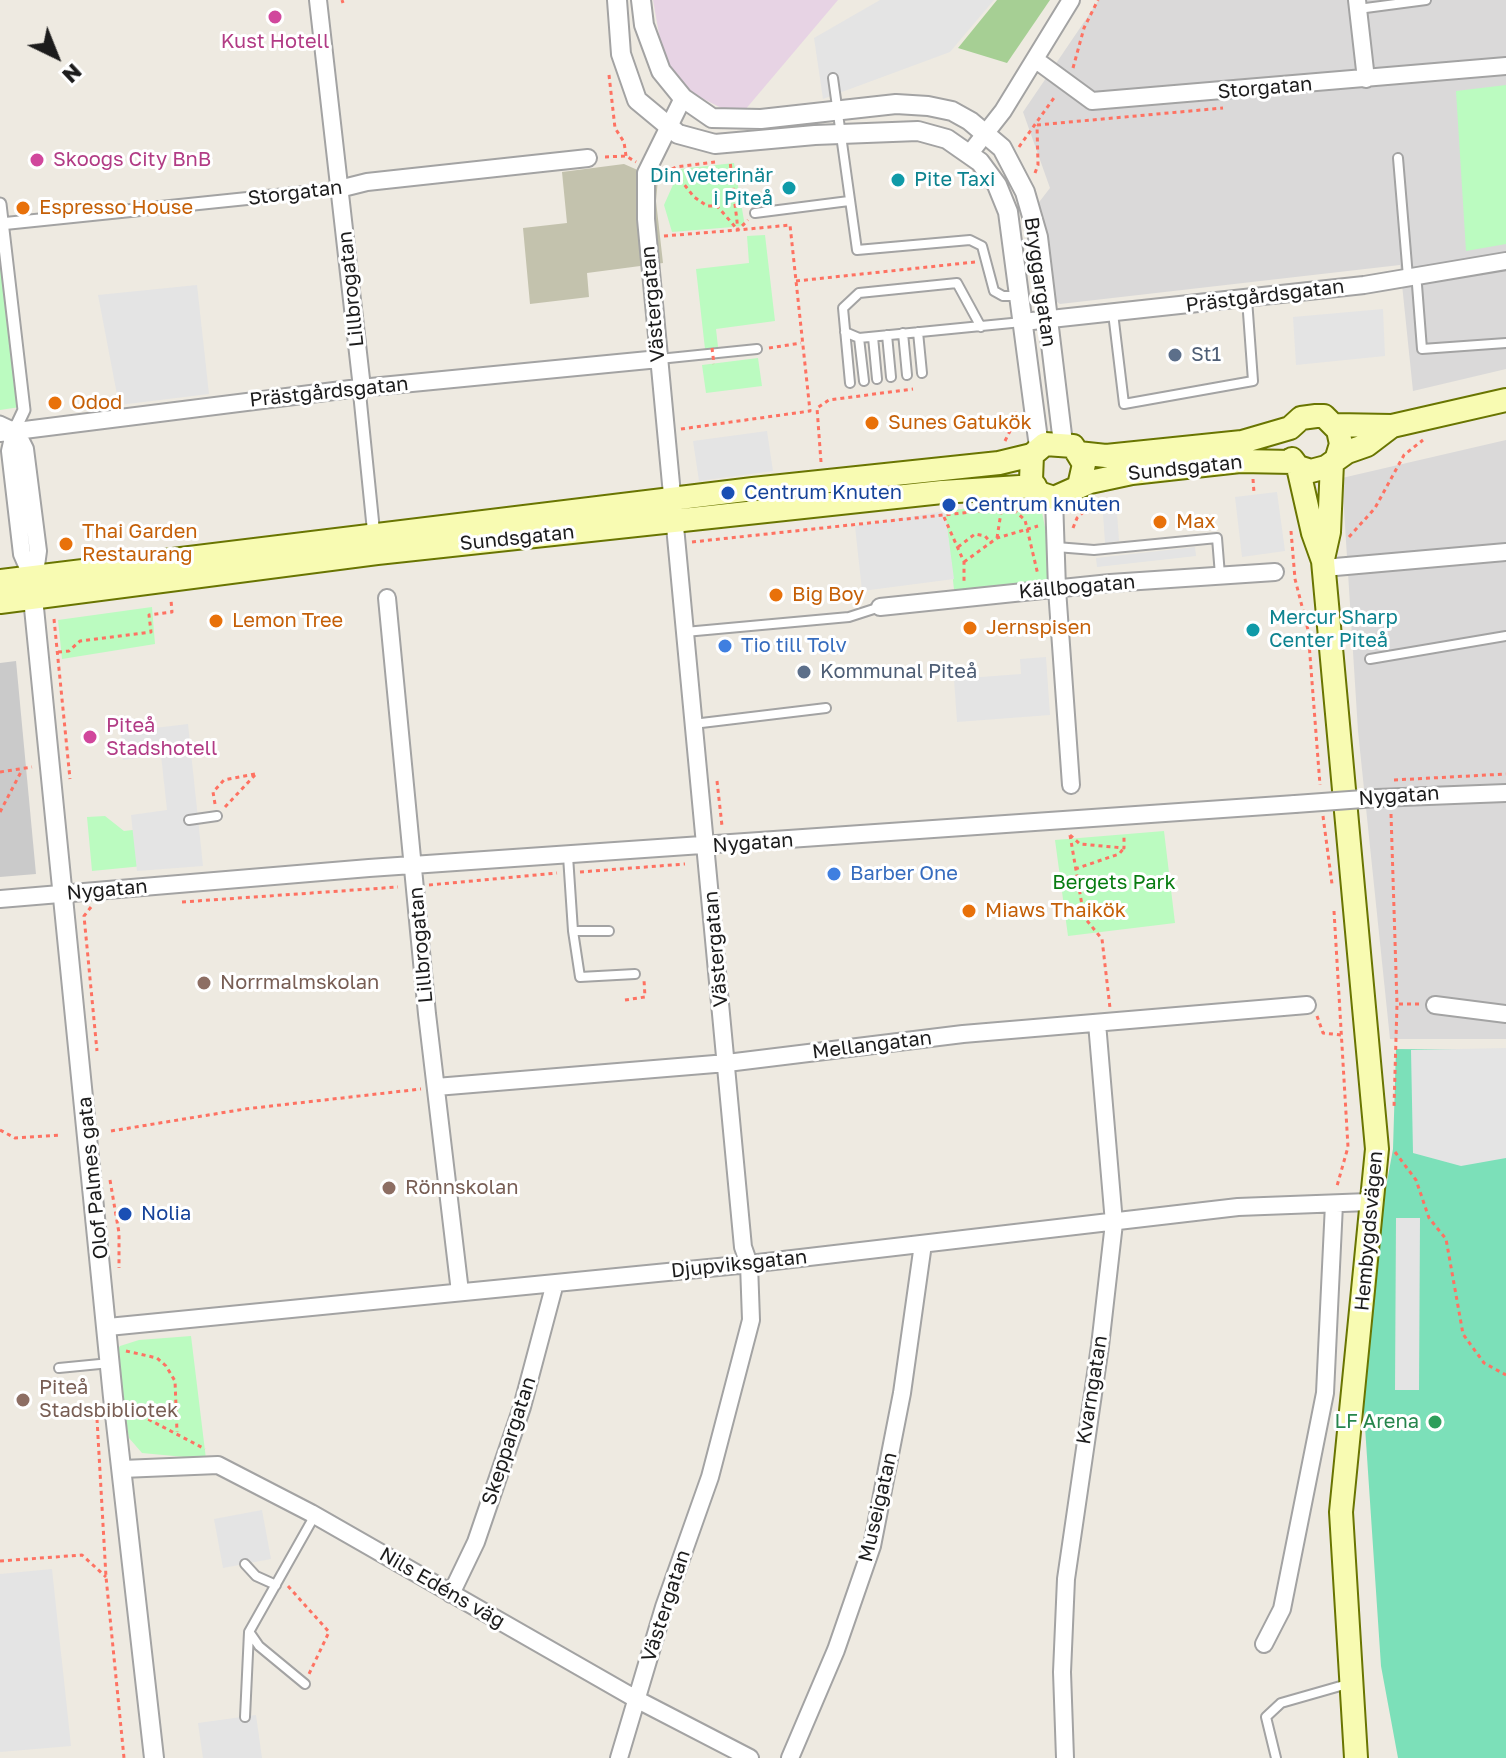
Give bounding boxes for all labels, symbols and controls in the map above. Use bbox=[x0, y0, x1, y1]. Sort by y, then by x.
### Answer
marker: Kust Hotell bbox=[266, 8, 284, 26]
north arrow bbox=[16, 16, 96, 96]
place label: Kust Hotell bbox=[221, 30, 329, 54]
text: N bbox=[57, 58, 88, 89]
street label: Storgatan bbox=[1217, 72, 1313, 104]
place label: Skoogs City BnB bbox=[53, 148, 211, 172]
marker: Skoogs City BnB bbox=[28, 151, 46, 169]
place label: Din veterinär i Piteå bbox=[650, 164, 773, 211]
place label: Pite Taxi bbox=[914, 168, 995, 192]
marker: Pite Taxi bbox=[889, 171, 907, 189]
street label: Storgatan bbox=[246, 175, 344, 211]
marker: Din veterinär i Piteå bbox=[780, 179, 798, 197]
place label: Espresso House bbox=[39, 196, 193, 220]
marker: Espresso House bbox=[14, 199, 32, 217]
street label: Bryggargatan bbox=[1019, 215, 1061, 349]
street label: Lillbrogatan bbox=[333, 230, 369, 348]
street label: Västergatan bbox=[636, 245, 670, 363]
street label: Prästgårdsgatan bbox=[1184, 274, 1346, 318]
place label: St1 bbox=[1191, 343, 1221, 367]
marker: St1 bbox=[1166, 346, 1184, 364]
street label: Prästgårdsgatan bbox=[248, 372, 410, 412]
place label: Odod bbox=[71, 391, 122, 415]
marker: Odod bbox=[46, 394, 64, 412]
place label: Sunes Gatukök bbox=[888, 411, 1032, 435]
marker: Sunes Gatukök bbox=[863, 414, 881, 432]
street label: Sundsgatan bbox=[1127, 450, 1243, 486]
place label: Centrum Knuten bbox=[744, 481, 902, 505]
marker: Centrum Knuten bbox=[719, 484, 737, 502]
place label: Centrum knuten bbox=[965, 493, 1120, 517]
marker: Centrum knuten bbox=[940, 496, 958, 514]
place label: Max bbox=[1176, 510, 1215, 534]
marker: Max bbox=[1151, 513, 1169, 531]
place label: Thai Garden Restaurang bbox=[82, 520, 198, 567]
street label: Sundsgatan bbox=[459, 520, 575, 556]
marker: Thai Garden Restaurang bbox=[57, 535, 75, 553]
street label: Källbogatan bbox=[1018, 570, 1136, 604]
place label: Big Boy bbox=[792, 583, 864, 607]
marker: Big Boy bbox=[767, 586, 785, 604]
place label: Mercur Sharp Center Piteå bbox=[1269, 606, 1398, 653]
place label: Lemon Tree bbox=[232, 609, 343, 633]
marker: Lemon Tree bbox=[207, 612, 225, 630]
place label: Jernspisen bbox=[986, 616, 1092, 640]
marker: Jernspisen bbox=[961, 619, 979, 637]
marker: Mercur Sharp Center Piteå bbox=[1244, 621, 1262, 639]
place label: Tio till Tolv bbox=[741, 634, 847, 658]
marker: Tio till Tolv bbox=[716, 637, 734, 655]
place label: Kommunal Piteå bbox=[820, 660, 977, 684]
marker: Kommunal Piteå bbox=[795, 663, 813, 681]
place label: Piteå Stadshotell bbox=[106, 714, 217, 761]
marker: Piteå Stadshotell bbox=[81, 728, 99, 746]
street label: Nygatan bbox=[1358, 781, 1440, 811]
street label: Nygatan bbox=[712, 828, 794, 858]
place label: Barber One bbox=[850, 862, 958, 886]
marker: Barber One bbox=[825, 865, 843, 883]
park label: Bergets Park bbox=[1052, 871, 1176, 895]
street label: Nygatan bbox=[66, 875, 148, 905]
street label: Lillbrogatan bbox=[404, 886, 438, 1004]
street label: Västergatan bbox=[699, 890, 733, 1008]
place label: Miaws Thaikök bbox=[985, 899, 1126, 923]
marker: Miaws Thaikök bbox=[960, 902, 978, 920]
place label: Norrmalmskolan bbox=[220, 971, 379, 995]
marker: Norrmalmskolan bbox=[195, 974, 213, 992]
street label: Mellangatan bbox=[811, 1026, 933, 1064]
street label: Olof Palmes gata bbox=[73, 1096, 113, 1260]
street label: Hembygdsvägen bbox=[1350, 1150, 1388, 1312]
place label: Rönnskolan bbox=[405, 1176, 518, 1200]
marker: Rönnskolan bbox=[380, 1179, 398, 1197]
place label: Nolia bbox=[141, 1202, 191, 1226]
marker: Nolia bbox=[116, 1205, 134, 1223]
street label: Djupviksgatan bbox=[670, 1245, 808, 1283]
street label: Kvarngatan bbox=[1072, 1334, 1112, 1446]
street label: Skeppargatan bbox=[477, 1374, 541, 1508]
place label: Piteå Stadsbibliotek bbox=[39, 1376, 178, 1423]
marker: Piteå Stadsbibliotek bbox=[14, 1391, 32, 1409]
place label: LF Arena bbox=[1335, 1410, 1419, 1434]
marker: LF Arena bbox=[1426, 1413, 1444, 1431]
street label: Museigatan bbox=[854, 1450, 902, 1564]
street label: Nils Edéns väg bbox=[375, 1542, 509, 1634]
street label: Västergatan bbox=[637, 1547, 695, 1665]

